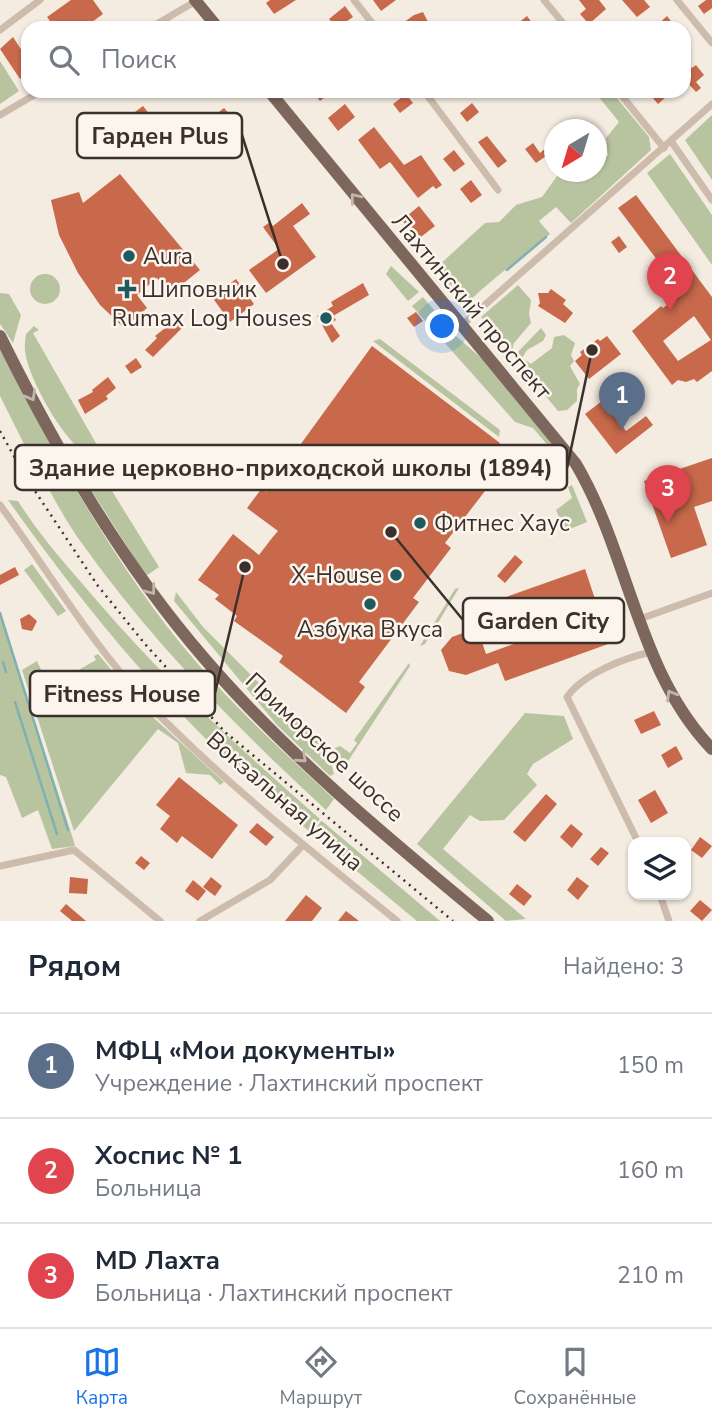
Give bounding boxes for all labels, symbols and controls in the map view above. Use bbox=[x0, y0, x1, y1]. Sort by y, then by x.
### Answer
search box bbox=[21, 21, 691, 98]
icon: search bbox=[45, 41, 83, 79]
text: Поиск bbox=[101, 42, 177, 77]
callout: Гарден Plus bbox=[77, 113, 242, 158]
north arrow bbox=[544, 119, 607, 182]
text: Гарден Plus bbox=[92, 120, 228, 152]
one-way arrow bbox=[351, 193, 363, 206]
street label: Лахтинский проспект bbox=[385, 207, 559, 406]
place label: Aura bbox=[143, 241, 193, 272]
marker: Aura bbox=[121, 248, 137, 264]
pin: 2 bbox=[647, 253, 693, 311]
place label: Шиповник bbox=[141, 274, 258, 305]
marker: Шиповник bbox=[119, 281, 135, 297]
place label: Rumax Log Houses bbox=[112, 303, 312, 334]
your location bbox=[425, 309, 459, 343]
marker: Rumax Log Houses bbox=[318, 310, 334, 326]
pin: 1 bbox=[599, 372, 645, 430]
one-way arrow bbox=[23, 389, 36, 402]
callout: Здание церковно-приходской школы (1894) bbox=[15, 445, 567, 490]
text: Здание церковно-приходской школы (1894) bbox=[29, 452, 553, 484]
pin: 3 bbox=[645, 465, 691, 523]
place label: Фитнес Хаус bbox=[434, 508, 570, 539]
marker: Фитнес Хаус bbox=[412, 515, 428, 531]
place label: X-House bbox=[291, 560, 382, 591]
marker: X-House bbox=[388, 567, 404, 583]
one-way arrow bbox=[142, 582, 155, 594]
marker: Азбука Вкуса bbox=[362, 596, 378, 612]
callout: Garden City bbox=[463, 598, 624, 643]
text: Garden City bbox=[477, 605, 610, 637]
place label: Азбука Вкуса bbox=[297, 614, 443, 645]
street label: Приморское шоссе bbox=[239, 666, 411, 829]
callout: Fitness House bbox=[30, 671, 215, 716]
text: Fitness House bbox=[44, 678, 200, 710]
one-way arrow bbox=[667, 689, 680, 702]
street label: Вокзальная улица bbox=[200, 725, 370, 878]
one-way arrow bbox=[294, 750, 307, 763]
map controls bbox=[628, 837, 691, 900]
button: layers bbox=[628, 837, 691, 900]
text: Рядом bbox=[28, 946, 121, 987]
text: Найдено: 3 bbox=[563, 951, 684, 982]
text: МФЦ «Мои документы» bbox=[95, 1033, 396, 1068]
text: 1 bbox=[44, 1050, 58, 1081]
text: 150 m bbox=[617, 1050, 684, 1081]
text: Учреждение · Лахтинский проспект bbox=[95, 1068, 483, 1099]
text: Хоспис № 1 bbox=[95, 1138, 243, 1173]
text: 2 bbox=[44, 1155, 58, 1186]
text: 160 m bbox=[617, 1155, 684, 1186]
text: Больница bbox=[95, 1173, 202, 1204]
text: MD Лахта bbox=[95, 1243, 220, 1278]
text: 3 bbox=[44, 1260, 58, 1291]
text: 210 m bbox=[617, 1260, 684, 1291]
text: Больница · Лахтинский проспект bbox=[95, 1278, 453, 1309]
tab: Карта bbox=[76, 1343, 128, 1411]
tab: Маршрут bbox=[280, 1343, 362, 1411]
tab: Сохранённые bbox=[514, 1343, 636, 1411]

